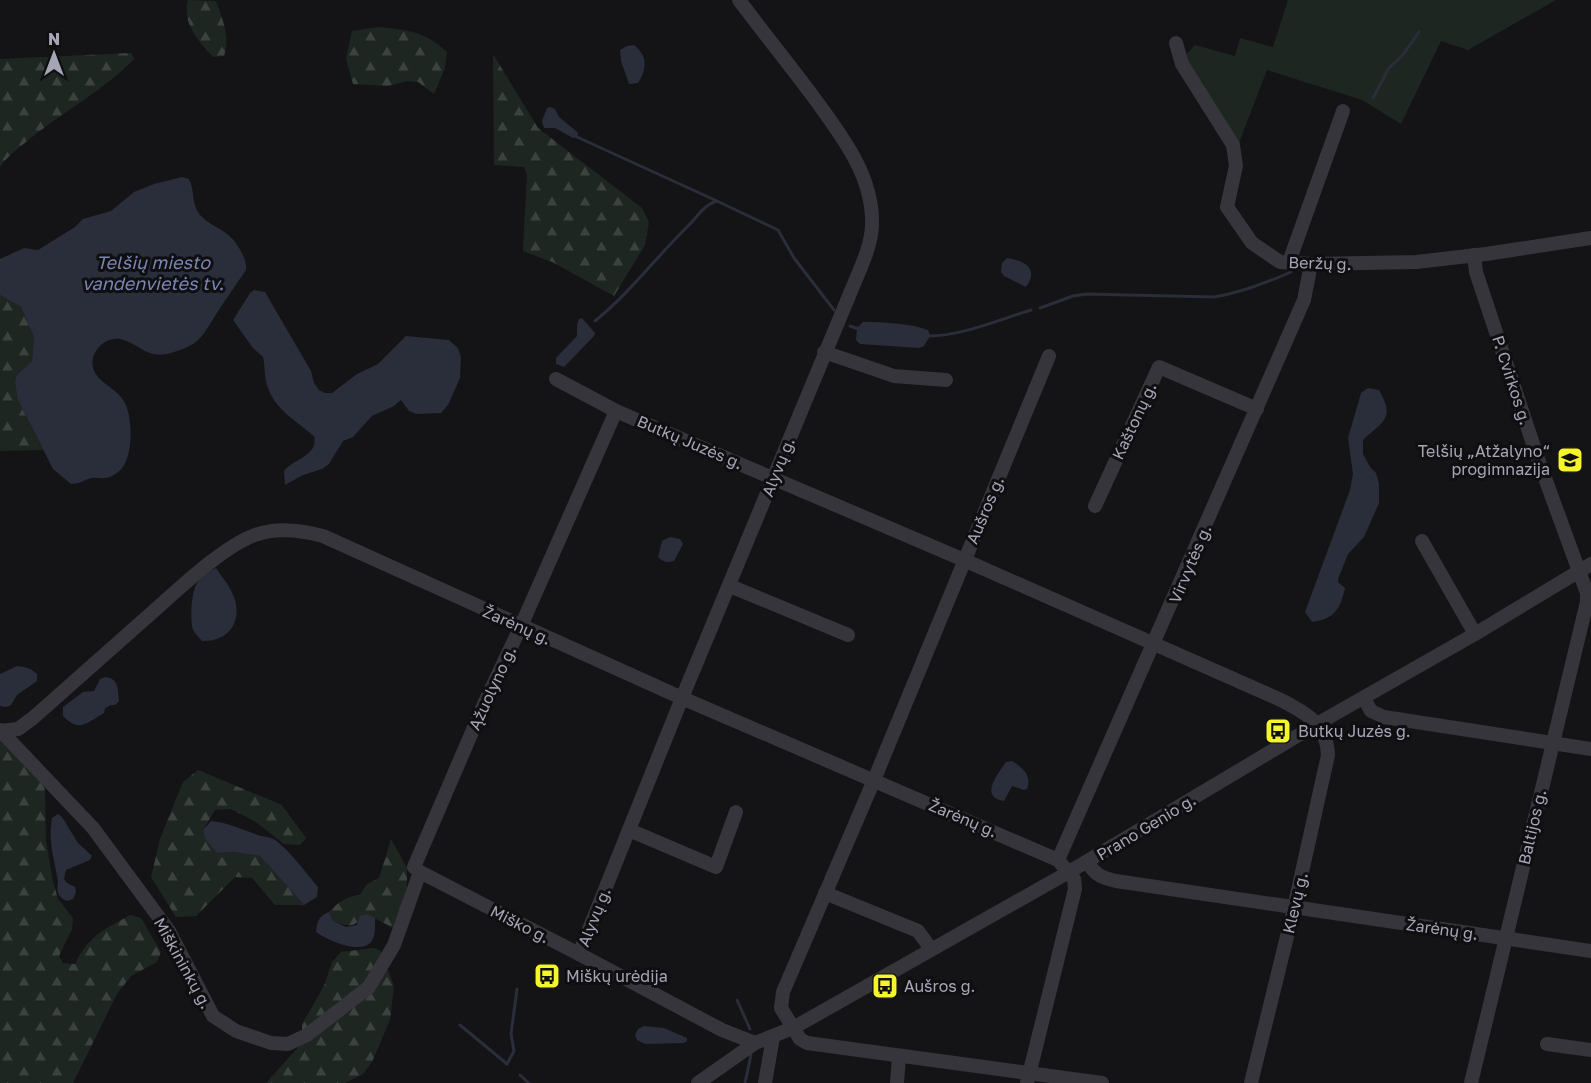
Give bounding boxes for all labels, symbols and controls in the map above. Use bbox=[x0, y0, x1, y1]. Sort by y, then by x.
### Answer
north arrow bbox=[24, 24, 84, 84]
text: N bbox=[48, 29, 60, 49]
water label: Telšių miesto vandenvietės tv. bbox=[82, 251, 224, 294]
street label: Beržų g. bbox=[1288, 252, 1352, 274]
street label: P. Cvirkos g. bbox=[1488, 333, 1536, 427]
street label: Kaštonų g. bbox=[1107, 379, 1161, 463]
street label: Butkų Juzės g. bbox=[634, 411, 746, 473]
street label: Alyvų g. bbox=[757, 435, 799, 499]
place label: Telšių „Atžalyno“ progimnazija bbox=[1418, 441, 1550, 479]
school or university icon: Telšių „Atžalyno“ progimnazija bbox=[1555, 445, 1585, 475]
street label: Aušros g. bbox=[962, 473, 1008, 547]
street label: Virvytės g. bbox=[1164, 522, 1216, 606]
street label: Žarėnų g. bbox=[480, 601, 554, 649]
street label: Ąžuolyno g. bbox=[464, 643, 520, 733]
bus stop icon: Butkų Juzės g. bbox=[1263, 716, 1293, 746]
place label: Butkų Juzės g. bbox=[1298, 721, 1411, 741]
street label: Baltijos g. bbox=[1514, 788, 1550, 866]
street label: Prano Genio g. bbox=[1093, 790, 1199, 864]
street label: Žarėnų g. bbox=[926, 795, 1000, 841]
street label: Klevų g. bbox=[1278, 870, 1312, 936]
street label: Alyvų g. bbox=[573, 885, 615, 949]
street label: Miško g. bbox=[487, 901, 553, 947]
street label: Miškininkų g. bbox=[150, 914, 216, 1012]
street label: Žarėnų g. bbox=[1405, 914, 1479, 944]
bus stop icon: Miškų urėdija bbox=[532, 961, 562, 991]
place label: Miškų urėdija bbox=[566, 966, 668, 986]
bus stop icon: Aušros g. bbox=[870, 971, 900, 1001]
place label: Aušros g. bbox=[904, 976, 975, 996]

